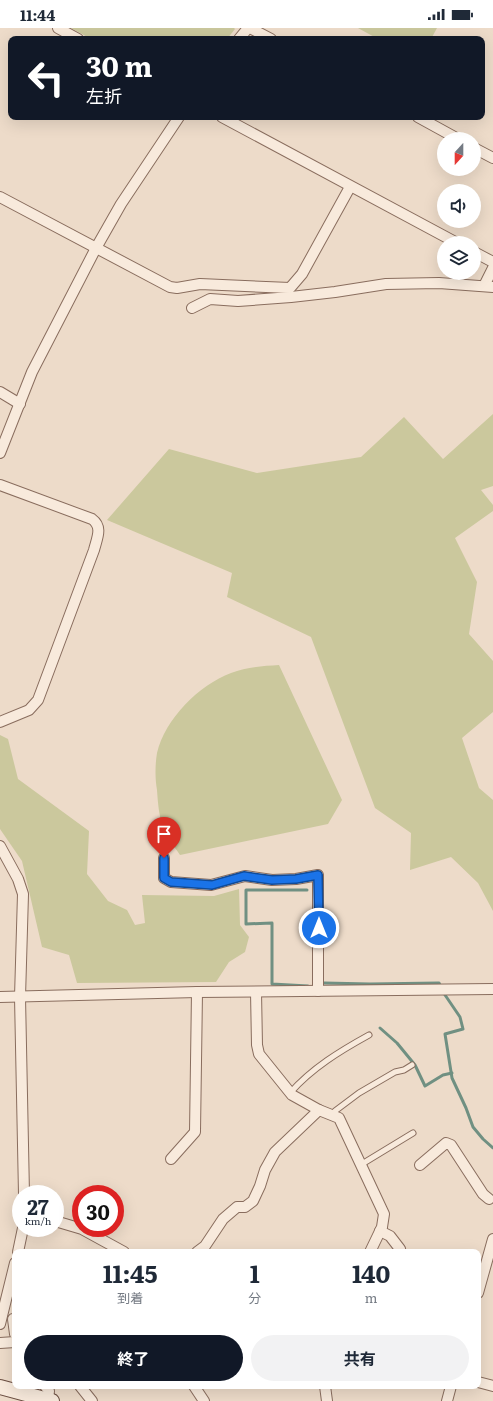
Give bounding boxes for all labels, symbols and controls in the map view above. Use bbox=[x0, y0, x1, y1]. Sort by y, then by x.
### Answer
text: 11:44 bbox=[20, 3, 55, 26]
text: 30 m bbox=[86, 44, 152, 86]
icon: left bbox=[20, 52, 72, 104]
text: 左折 bbox=[86, 82, 122, 109]
north arrow bbox=[437, 132, 481, 176]
map controls bbox=[437, 132, 481, 280]
button: sound bbox=[437, 184, 481, 228]
button: layers bbox=[437, 236, 481, 280]
pin bbox=[147, 817, 181, 858]
icon: arrive bbox=[153, 823, 175, 845]
position arrow bbox=[298, 907, 340, 949]
speed limit sign: 30 bbox=[72, 1185, 124, 1237]
text: 27 bbox=[27, 1191, 49, 1221]
text: km/h bbox=[25, 1213, 51, 1228]
text: 11:45 bbox=[103, 1255, 158, 1290]
text: 1 bbox=[250, 1255, 260, 1290]
text: 140 bbox=[352, 1255, 390, 1290]
text: 到着 bbox=[117, 1288, 143, 1307]
text: 分 bbox=[248, 1288, 261, 1307]
text: m bbox=[365, 1288, 377, 1307]
button: 終了 bbox=[24, 1335, 243, 1381]
button: 共有 bbox=[251, 1335, 469, 1381]

